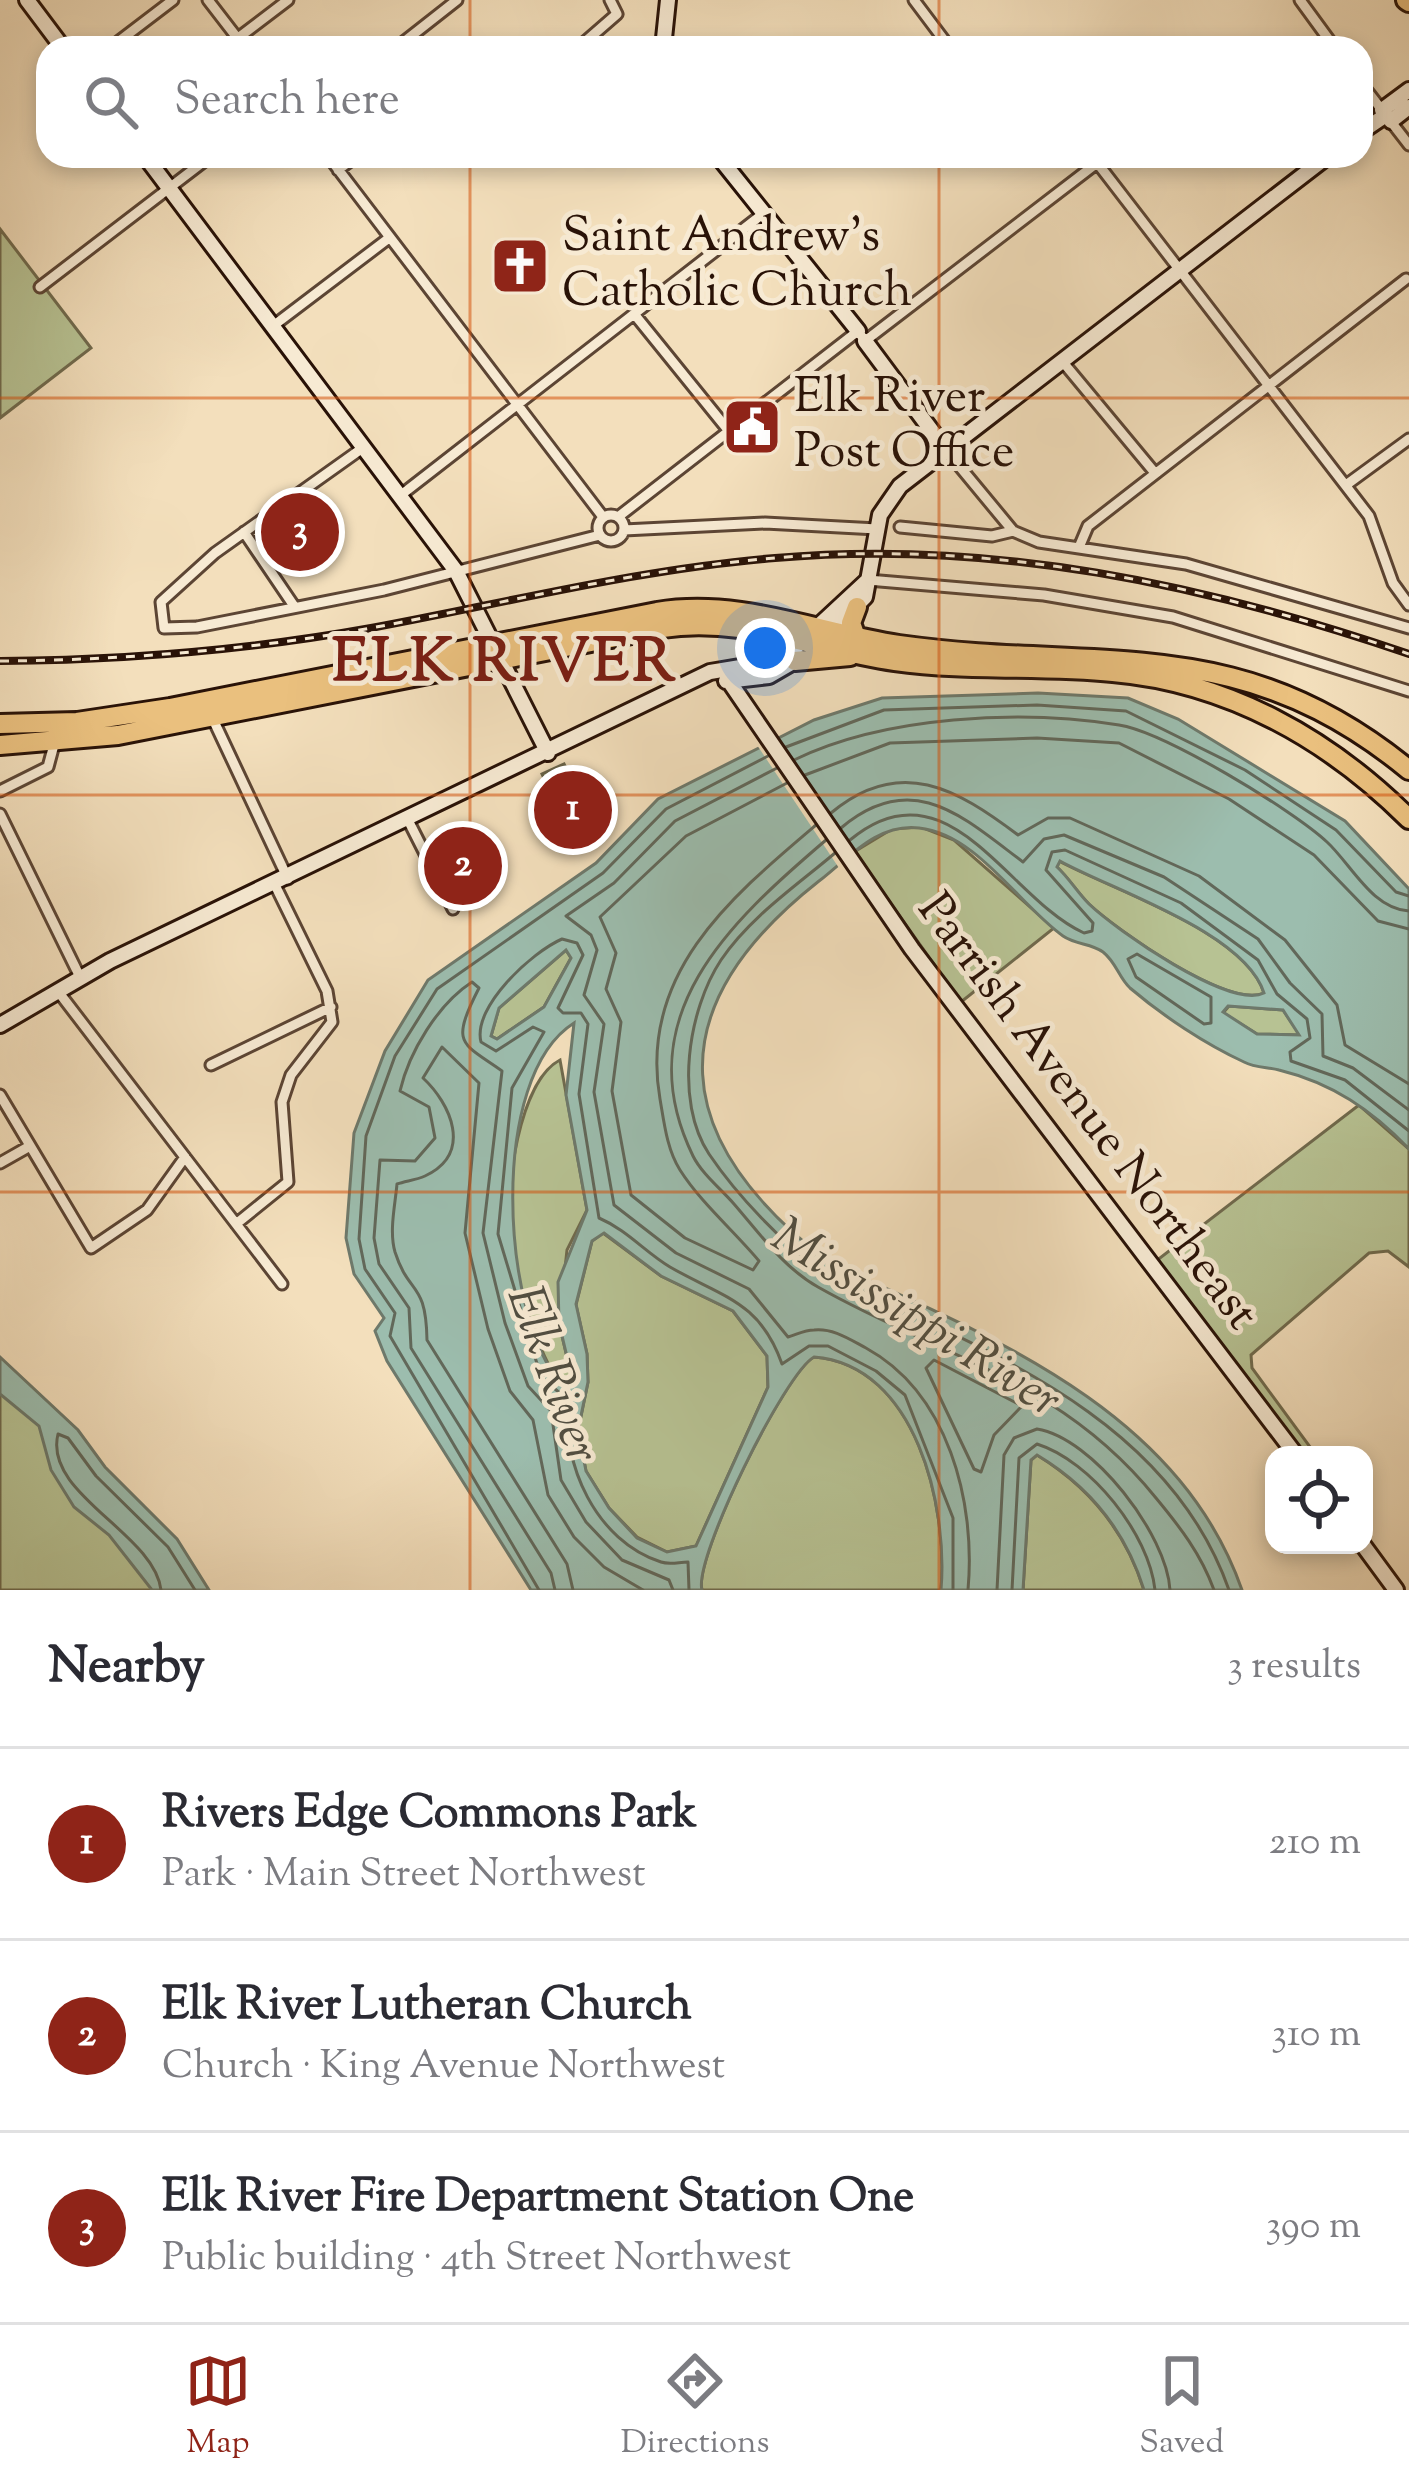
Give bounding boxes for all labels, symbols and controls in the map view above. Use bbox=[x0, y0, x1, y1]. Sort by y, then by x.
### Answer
search box bbox=[36, 36, 1373, 168]
icon: search bbox=[78, 69, 144, 135]
text: Search here bbox=[174, 70, 400, 135]
place label: Saint Andrew’s Catholic Church bbox=[562, 204, 912, 328]
church icon: Saint Andrew’s Catholic Church bbox=[489, 235, 551, 297]
place label: Elk River Post Office bbox=[794, 365, 1014, 489]
public building icon: Elk River Post Office bbox=[721, 396, 783, 458]
pin: 3 bbox=[261, 487, 339, 577]
your location bbox=[735, 618, 795, 678]
district label: ELK RIVER bbox=[332, 622, 678, 709]
pin: 1 bbox=[534, 765, 612, 855]
pin: 2 bbox=[424, 821, 502, 911]
street label: Parrish Avenue Northeast bbox=[899, 880, 1273, 1346]
water label: Mississippi River bbox=[756, 1202, 1074, 1438]
water label: Elk River bbox=[485, 1276, 617, 1474]
map controls bbox=[1265, 1446, 1373, 1554]
button: locate bbox=[1265, 1446, 1373, 1554]
text: Nearby bbox=[48, 1632, 205, 1705]
text: 3 results bbox=[1227, 1640, 1361, 1696]
text: Rivers Edge Commons Park bbox=[162, 1783, 697, 1848]
text: 1 bbox=[80, 1816, 94, 1872]
text: 210 m bbox=[1269, 1816, 1361, 1872]
text: Park · Main Street Northwest bbox=[162, 1848, 646, 1904]
text: Elk River Lutheran Church bbox=[162, 1975, 692, 2040]
text: 2 bbox=[78, 2008, 96, 2064]
text: 310 m bbox=[1271, 2008, 1361, 2064]
text: Church · King Avenue Northwest bbox=[162, 2040, 725, 2096]
text: Elk River Fire Department Station One bbox=[162, 2167, 914, 2232]
text: 3 bbox=[79, 2200, 95, 2256]
text: 390 m bbox=[1265, 2200, 1361, 2256]
text: Public building · 4th Street Northwest bbox=[162, 2232, 791, 2288]
tab: Map bbox=[185, 2348, 251, 2468]
tab: Directions bbox=[621, 2348, 770, 2468]
tab: Saved bbox=[1139, 2348, 1224, 2468]

